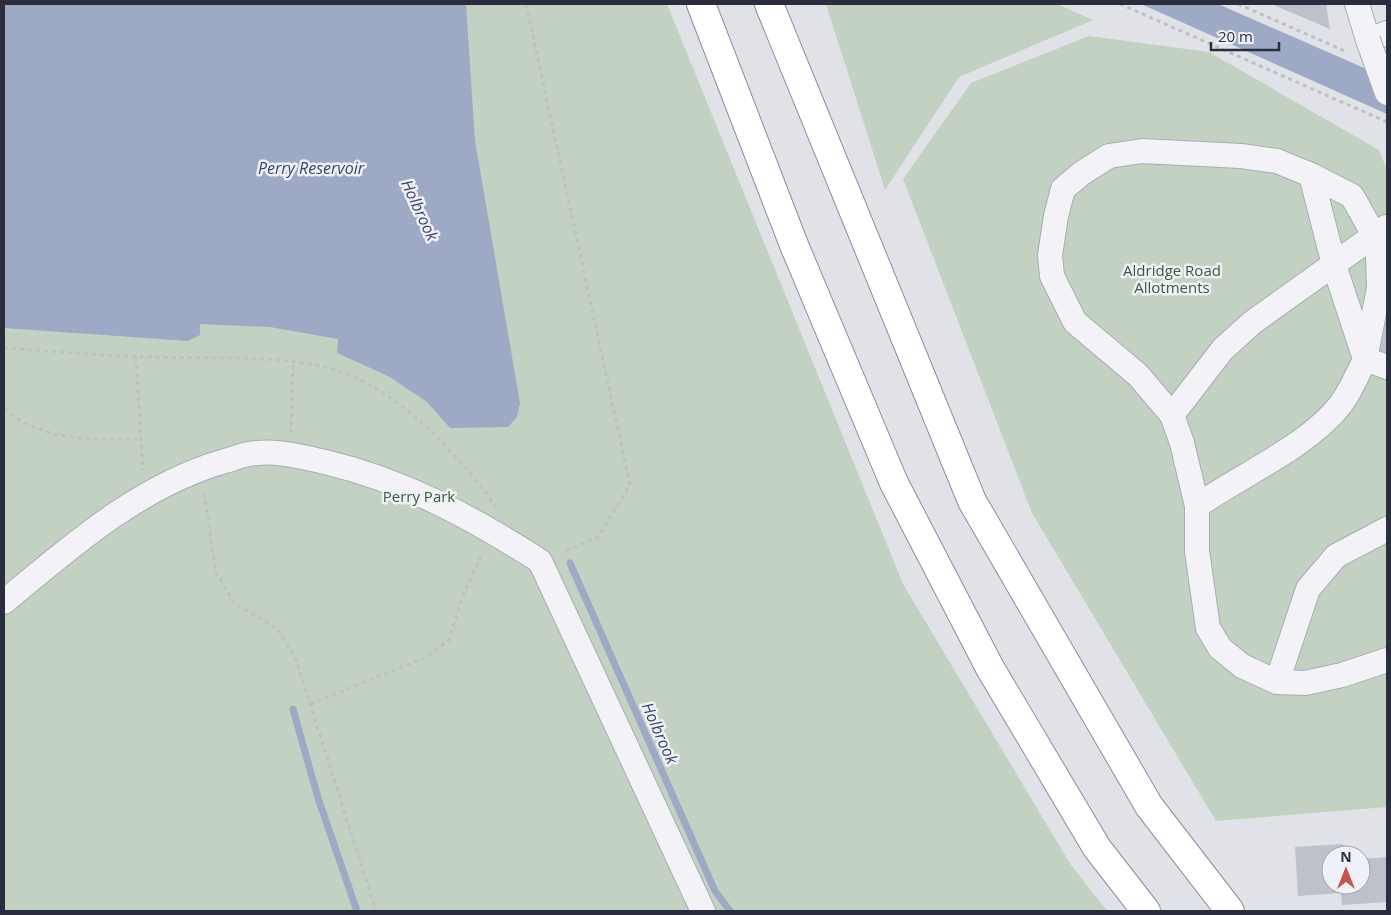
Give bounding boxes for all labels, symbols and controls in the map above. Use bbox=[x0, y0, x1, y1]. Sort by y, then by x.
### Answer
scale bar bbox=[1211, 20, 1278, 52]
text: 20 m bbox=[1218, 26, 1253, 46]
water label: Perry Reservoir bbox=[258, 157, 365, 179]
water label: Holbrook bbox=[396, 176, 444, 245]
park label: Aldridge Road Allotments bbox=[1123, 260, 1221, 297]
park label: Perry Park bbox=[383, 486, 455, 506]
water label: Holbrook bbox=[637, 699, 684, 768]
north arrow bbox=[1321, 845, 1371, 895]
text: N bbox=[1340, 847, 1352, 866]

